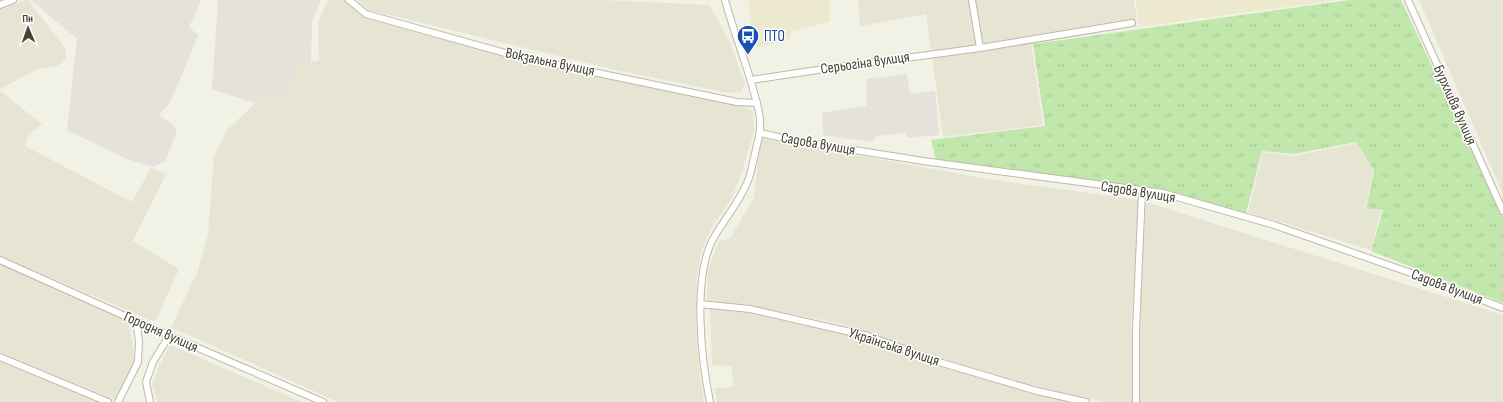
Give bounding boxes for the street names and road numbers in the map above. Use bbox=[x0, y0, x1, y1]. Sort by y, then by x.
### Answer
street label: Вокзальна вулиця bbox=[504, 43, 597, 81]
street label: Серьогіна вулиця bbox=[819, 47, 911, 79]
street label: Бурхлива вулиця bbox=[1429, 62, 1481, 148]
street label: Садова вулиця bbox=[779, 128, 857, 160]
street label: Садова вулиця bbox=[1099, 177, 1177, 207]
street label: Садова вулиця bbox=[1408, 265, 1486, 309]
street label: Городня вулиця bbox=[121, 307, 201, 357]
street label: Українська вулиця bbox=[846, 323, 942, 371]

